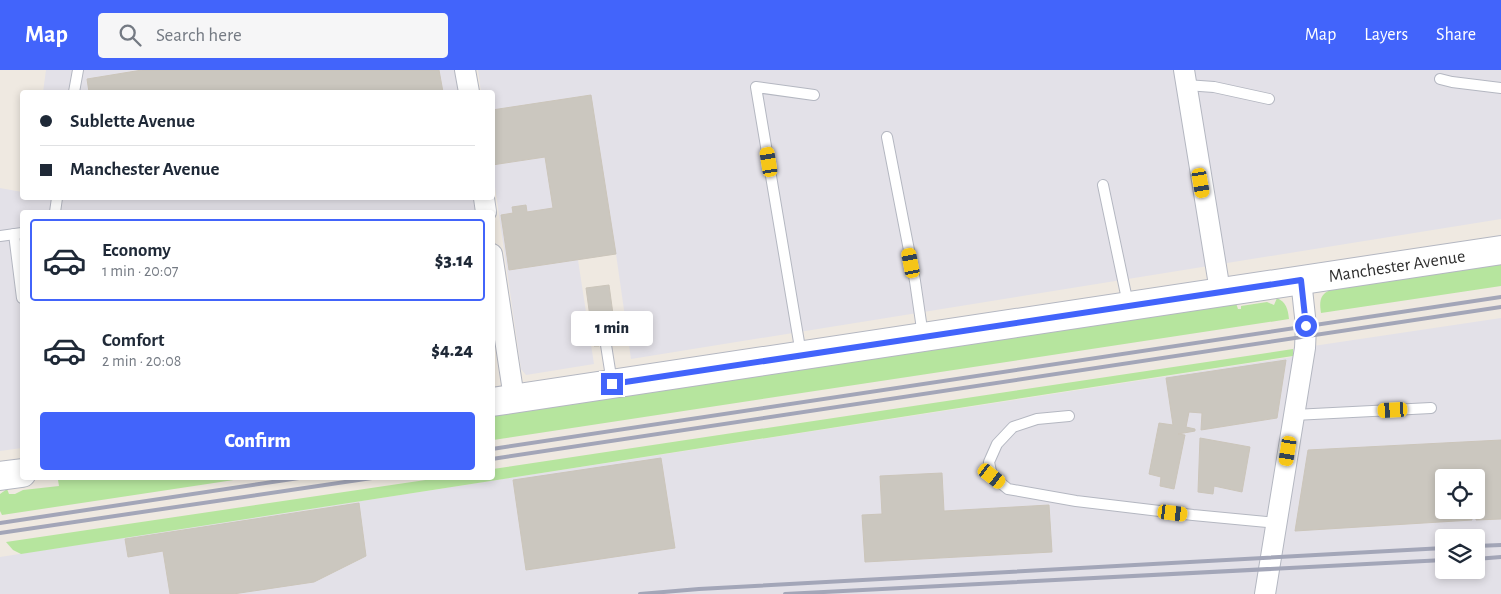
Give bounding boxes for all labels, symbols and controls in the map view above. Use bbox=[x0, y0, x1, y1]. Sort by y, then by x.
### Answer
search box bbox=[98, 13, 448, 58]
icon: search bbox=[116, 21, 144, 49]
text: Map bbox=[25, 23, 68, 47]
text: Search here bbox=[156, 26, 242, 45]
text: Map bbox=[1305, 26, 1336, 44]
text: Layers bbox=[1364, 26, 1408, 44]
text: Share bbox=[1436, 26, 1476, 44]
text: Sublette Avenue bbox=[70, 112, 195, 131]
car bbox=[759, 146, 778, 178]
text: Manchester Avenue bbox=[70, 160, 219, 179]
car bbox=[1191, 167, 1210, 199]
icon: car bbox=[42, 238, 87, 283]
text: Economy bbox=[102, 241, 171, 260]
car bbox=[900, 247, 921, 279]
street label: Manchester Avenue bbox=[1327, 248, 1466, 286]
text: $3.14 bbox=[435, 251, 473, 270]
text: 1 min · 20:07 bbox=[102, 263, 179, 279]
callout: 1 min bbox=[571, 312, 653, 346]
route start bbox=[1295, 315, 1317, 337]
text: 1 min bbox=[595, 320, 629, 336]
icon: car bbox=[42, 328, 87, 373]
text: Comfort bbox=[102, 331, 164, 350]
text: $4.24 bbox=[431, 341, 473, 360]
text: 2 min · 20:08 bbox=[102, 353, 181, 369]
route end bbox=[601, 373, 623, 395]
car bbox=[1377, 402, 1408, 418]
button: Confirm bbox=[40, 412, 475, 470]
car bbox=[1278, 435, 1297, 467]
car bbox=[975, 461, 1008, 491]
map controls bbox=[1435, 469, 1485, 579]
button: locate bbox=[1435, 469, 1485, 519]
car bbox=[1157, 504, 1188, 522]
button: layers bbox=[1435, 529, 1485, 579]

